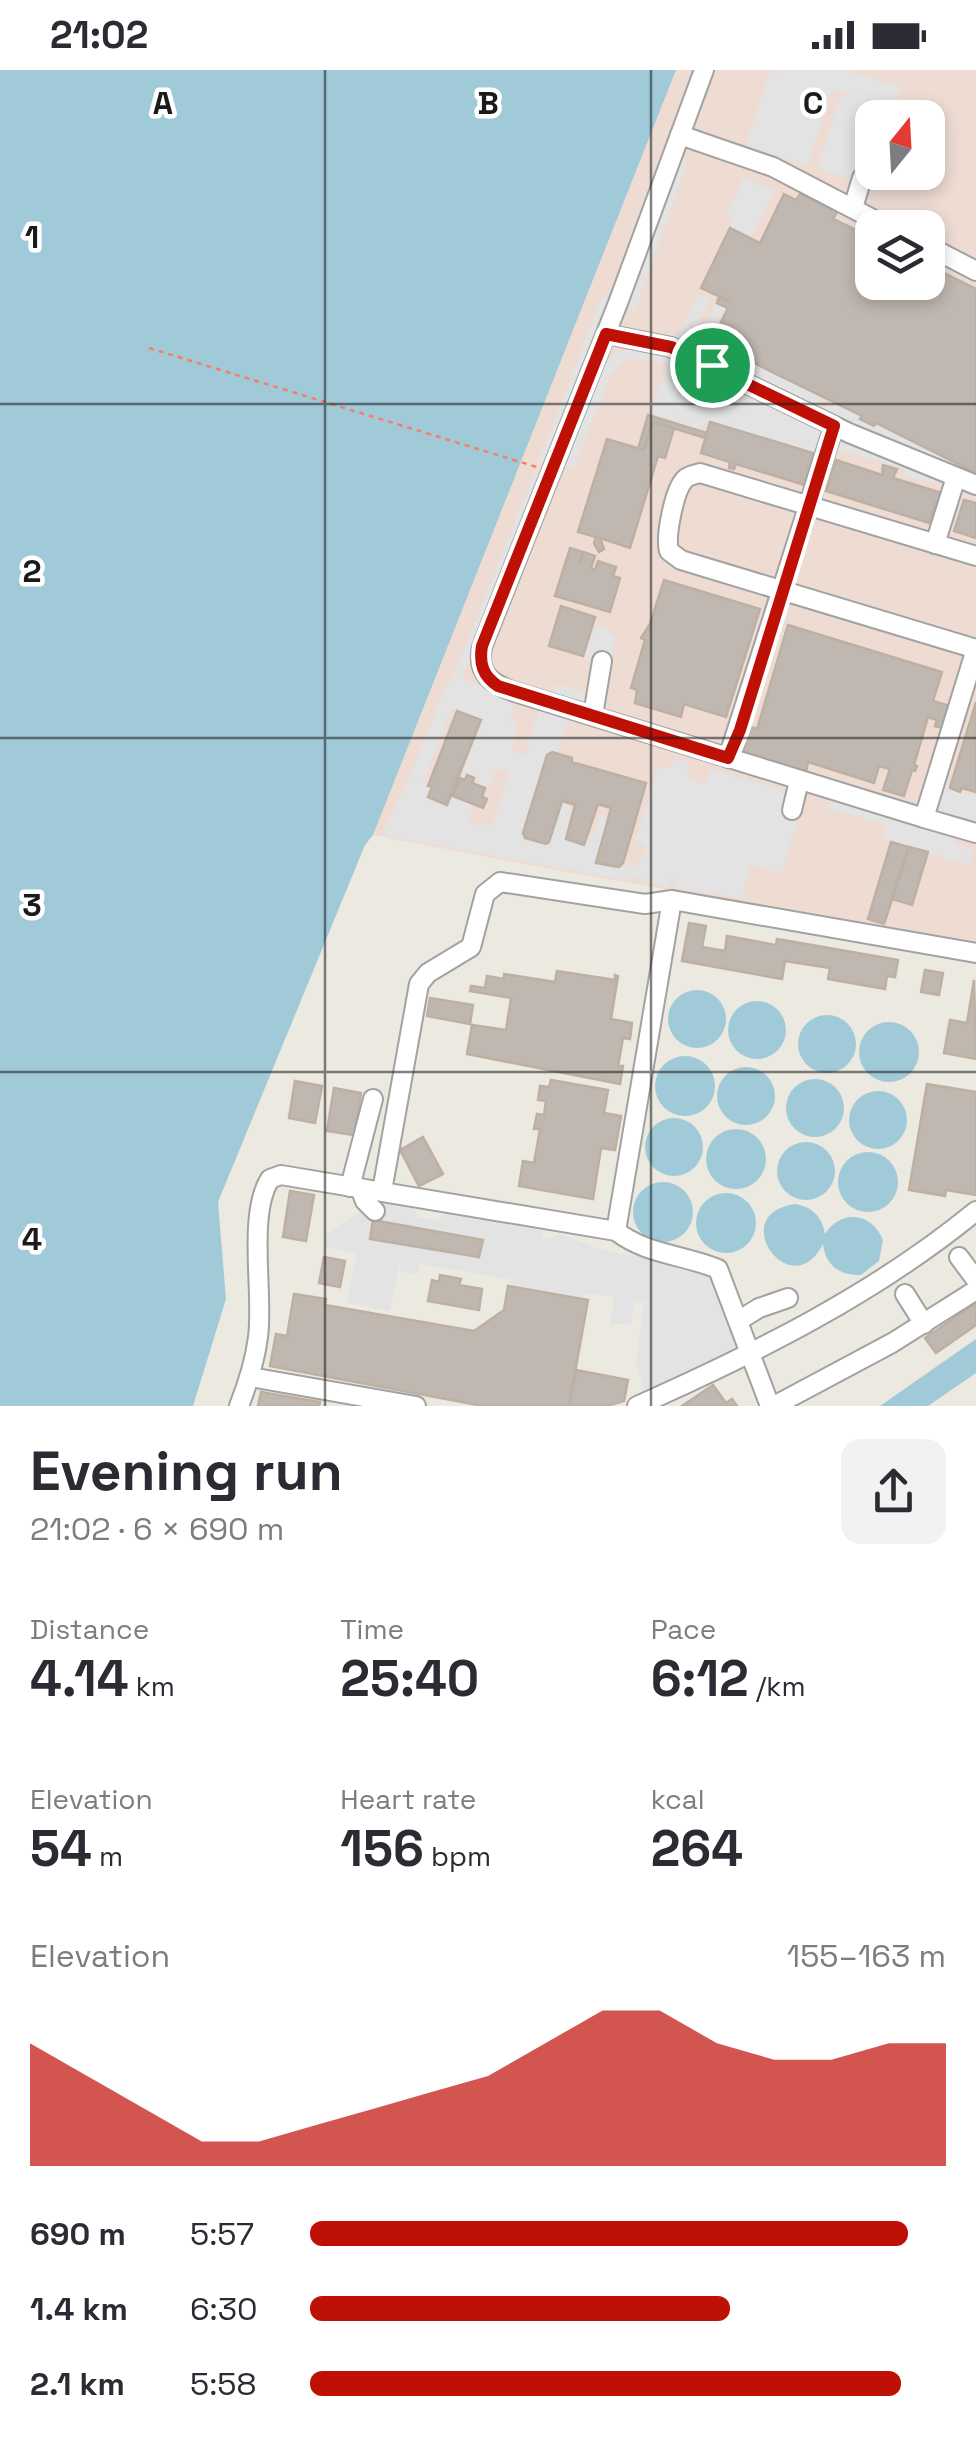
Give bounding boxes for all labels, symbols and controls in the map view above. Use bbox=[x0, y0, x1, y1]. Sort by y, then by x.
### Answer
text: 21:02 bbox=[50, 11, 148, 59]
text: A bbox=[153, 83, 173, 123]
text: B bbox=[477, 83, 499, 123]
text: C bbox=[803, 83, 823, 123]
north arrow bbox=[855, 100, 945, 190]
map controls bbox=[855, 100, 945, 300]
button: layers bbox=[855, 210, 945, 300]
text: 1 bbox=[25, 217, 39, 257]
pin bbox=[670, 323, 755, 408]
icon: arrive bbox=[685, 338, 740, 393]
text: 2 bbox=[22, 551, 42, 591]
text: 3 bbox=[22, 885, 42, 925]
text: 4 bbox=[22, 1219, 42, 1259]
text: Evening run bbox=[30, 1436, 343, 1506]
button: share bbox=[841, 1439, 946, 1544]
text: 21:02 · 6 × 690 m bbox=[30, 1509, 284, 1549]
text: Distance bbox=[30, 1611, 149, 1647]
text: Time bbox=[340, 1611, 404, 1647]
text: Pace bbox=[651, 1611, 716, 1647]
text: 4.14 bbox=[30, 1647, 129, 1711]
text: 25:40 bbox=[340, 1647, 479, 1711]
text: 6:12 bbox=[651, 1647, 749, 1711]
text: km bbox=[129, 1668, 175, 1704]
text: /km bbox=[749, 1668, 805, 1704]
text: Elevation bbox=[30, 1781, 153, 1817]
text: Heart rate bbox=[340, 1781, 476, 1817]
text: kcal bbox=[651, 1781, 705, 1817]
text: 54 bbox=[30, 1817, 92, 1881]
text: 156 bbox=[340, 1817, 424, 1881]
text: 264 bbox=[651, 1817, 743, 1881]
text: m bbox=[92, 1838, 123, 1874]
text: bpm bbox=[424, 1838, 491, 1874]
text: Elevation bbox=[30, 1936, 170, 1976]
text: 155–163 m bbox=[787, 1936, 946, 1976]
text: 690 m bbox=[30, 2214, 126, 2254]
text: 5:57 bbox=[190, 2214, 254, 2254]
text: 1.4 km bbox=[30, 2289, 128, 2329]
text: 6:30 bbox=[190, 2289, 258, 2329]
text: 2.1 km bbox=[30, 2364, 125, 2404]
text: 5:58 bbox=[190, 2364, 256, 2404]

